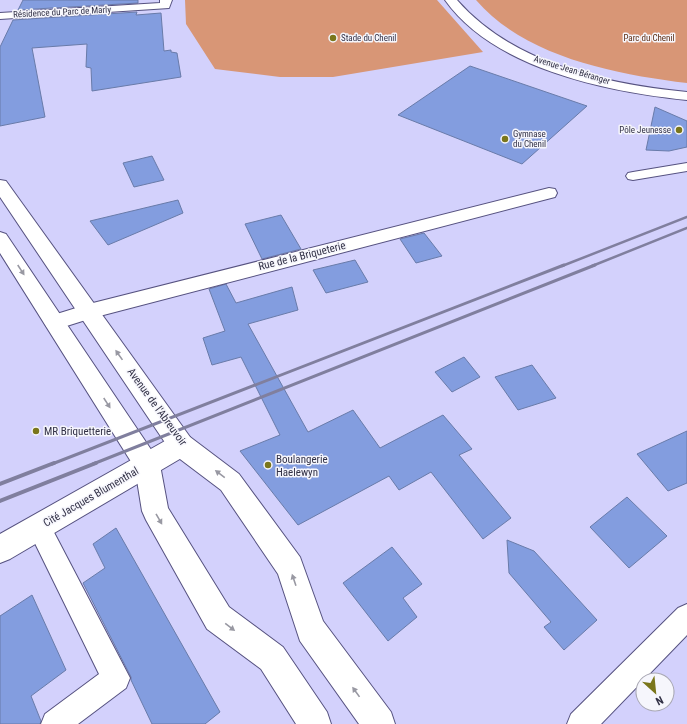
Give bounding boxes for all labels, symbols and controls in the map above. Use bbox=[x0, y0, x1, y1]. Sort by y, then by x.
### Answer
street label: Résidence du Parc de Marly bbox=[13, 4, 111, 20]
marker: Stade du Chenil bbox=[328, 33, 338, 43]
place label: Stade du Chenil bbox=[341, 33, 396, 43]
park label: Parc du Chenil bbox=[623, 33, 675, 43]
street label: Avenue Jean Béranger bbox=[533, 54, 611, 86]
place label: Pôle Jeunesse bbox=[619, 125, 671, 135]
marker: Pôle Jeunesse bbox=[674, 125, 684, 135]
place label: Gymnase du Chenil bbox=[513, 129, 546, 149]
marker: Gymnase du Chenil bbox=[500, 134, 510, 144]
street label: Rue de la Briqueterie bbox=[257, 239, 347, 273]
one-way arrow bbox=[17, 265, 25, 276]
one-way arrow bbox=[115, 350, 123, 360]
street label: Avenue de l'Abreuvoir bbox=[125, 366, 190, 449]
one-way arrow bbox=[103, 397, 110, 409]
place label: MR Briquetterie bbox=[44, 425, 111, 438]
marker: MR Briquetterie bbox=[31, 426, 41, 436]
place label: Boulangerie Haelewyn bbox=[276, 453, 328, 479]
marker: Boulangerie Haelewyn bbox=[263, 460, 273, 470]
street label: Cité Jacques Blumenthal bbox=[41, 464, 141, 530]
one-way arrow bbox=[215, 471, 225, 479]
one-way arrow bbox=[156, 513, 163, 525]
one-way arrow bbox=[291, 573, 297, 585]
one-way arrow bbox=[225, 623, 236, 631]
north arrow bbox=[635, 672, 675, 712]
one-way arrow bbox=[352, 687, 361, 698]
text: N bbox=[653, 693, 665, 708]

